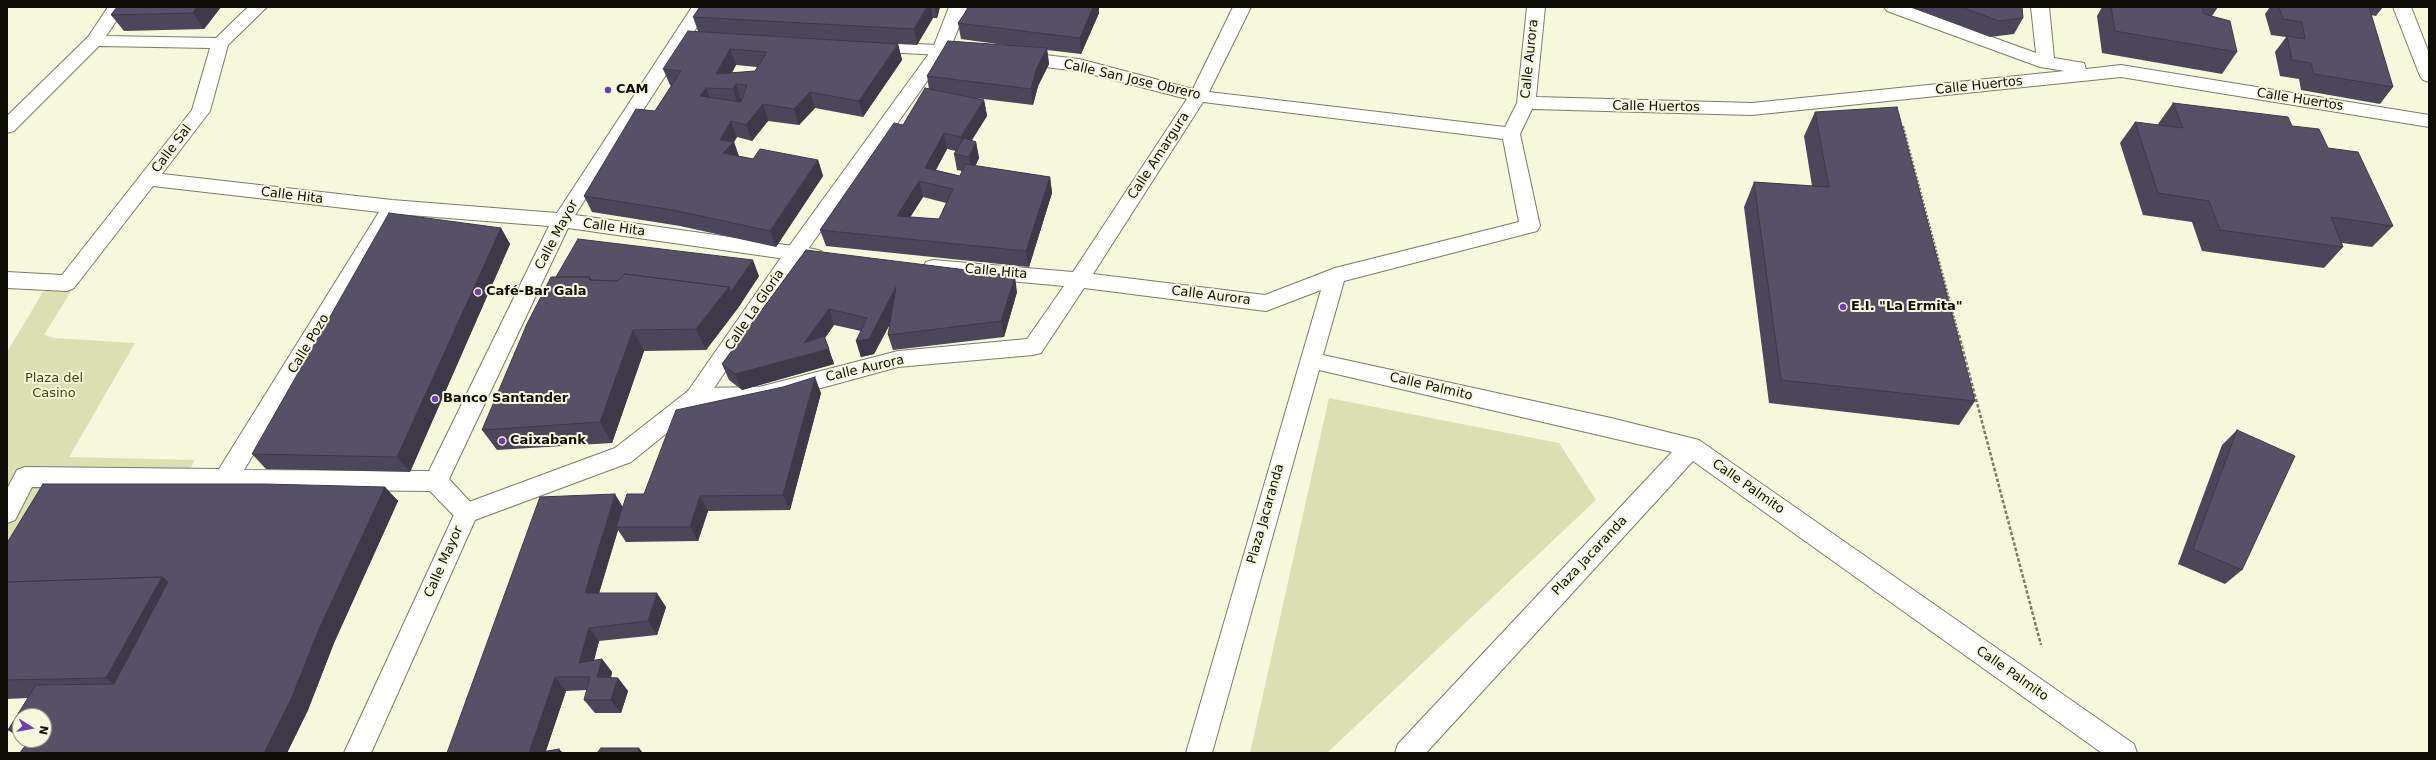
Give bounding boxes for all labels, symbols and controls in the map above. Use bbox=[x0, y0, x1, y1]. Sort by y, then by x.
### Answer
street label: Calle Aurora bbox=[1518, 18, 1542, 100]
street label: Calle San Jose Obrero bbox=[1062, 57, 1202, 103]
street label: Calle Huertos bbox=[1935, 74, 2023, 98]
place label: CAM bbox=[616, 82, 649, 98]
marker: CAM bbox=[603, 85, 613, 95]
street label: Calle Huertos bbox=[2256, 85, 2344, 115]
street label: Calle Huertos bbox=[1612, 98, 1700, 116]
street label: Calle Amargura bbox=[1125, 109, 1193, 203]
street label: Calle Sal bbox=[149, 122, 195, 176]
street label: Calle Hita bbox=[260, 184, 324, 208]
street label: Calle Mayor bbox=[532, 198, 582, 272]
street label: Calle Hita bbox=[582, 216, 646, 240]
street label: Calle Hita bbox=[964, 261, 1028, 283]
street label: Calle La Gloria bbox=[722, 267, 788, 353]
street label: Calle Aurora bbox=[1170, 283, 1252, 309]
place label: Café-Bar Gala bbox=[486, 284, 586, 300]
marker: Café-Bar Gala bbox=[473, 287, 483, 297]
place label: E.I. "La Ermita" bbox=[1851, 299, 1963, 315]
marker: E.I. "La Ermita" bbox=[1838, 302, 1848, 312]
street label: Calle Pozo bbox=[285, 311, 333, 377]
street label: Calle Aurora bbox=[824, 352, 906, 386]
street label: Calle Palmito bbox=[1388, 370, 1474, 404]
park label: Plaza del Casino bbox=[25, 371, 83, 402]
place label: Banco Santander bbox=[443, 391, 568, 407]
marker: Banco Santander bbox=[430, 394, 440, 404]
place label: Caixabank bbox=[510, 433, 586, 449]
marker: Caixabank bbox=[497, 436, 507, 446]
street label: Calle Palmito bbox=[1709, 456, 1787, 518]
street label: Plaza Jacaranda bbox=[1244, 462, 1288, 566]
street label: Plaza Jacaranda bbox=[1549, 513, 1631, 599]
street label: Calle Mayor bbox=[421, 524, 467, 600]
street label: Calle Palmito bbox=[1973, 643, 2051, 705]
north arrow bbox=[12, 708, 52, 748]
text: N bbox=[36, 724, 51, 736]

